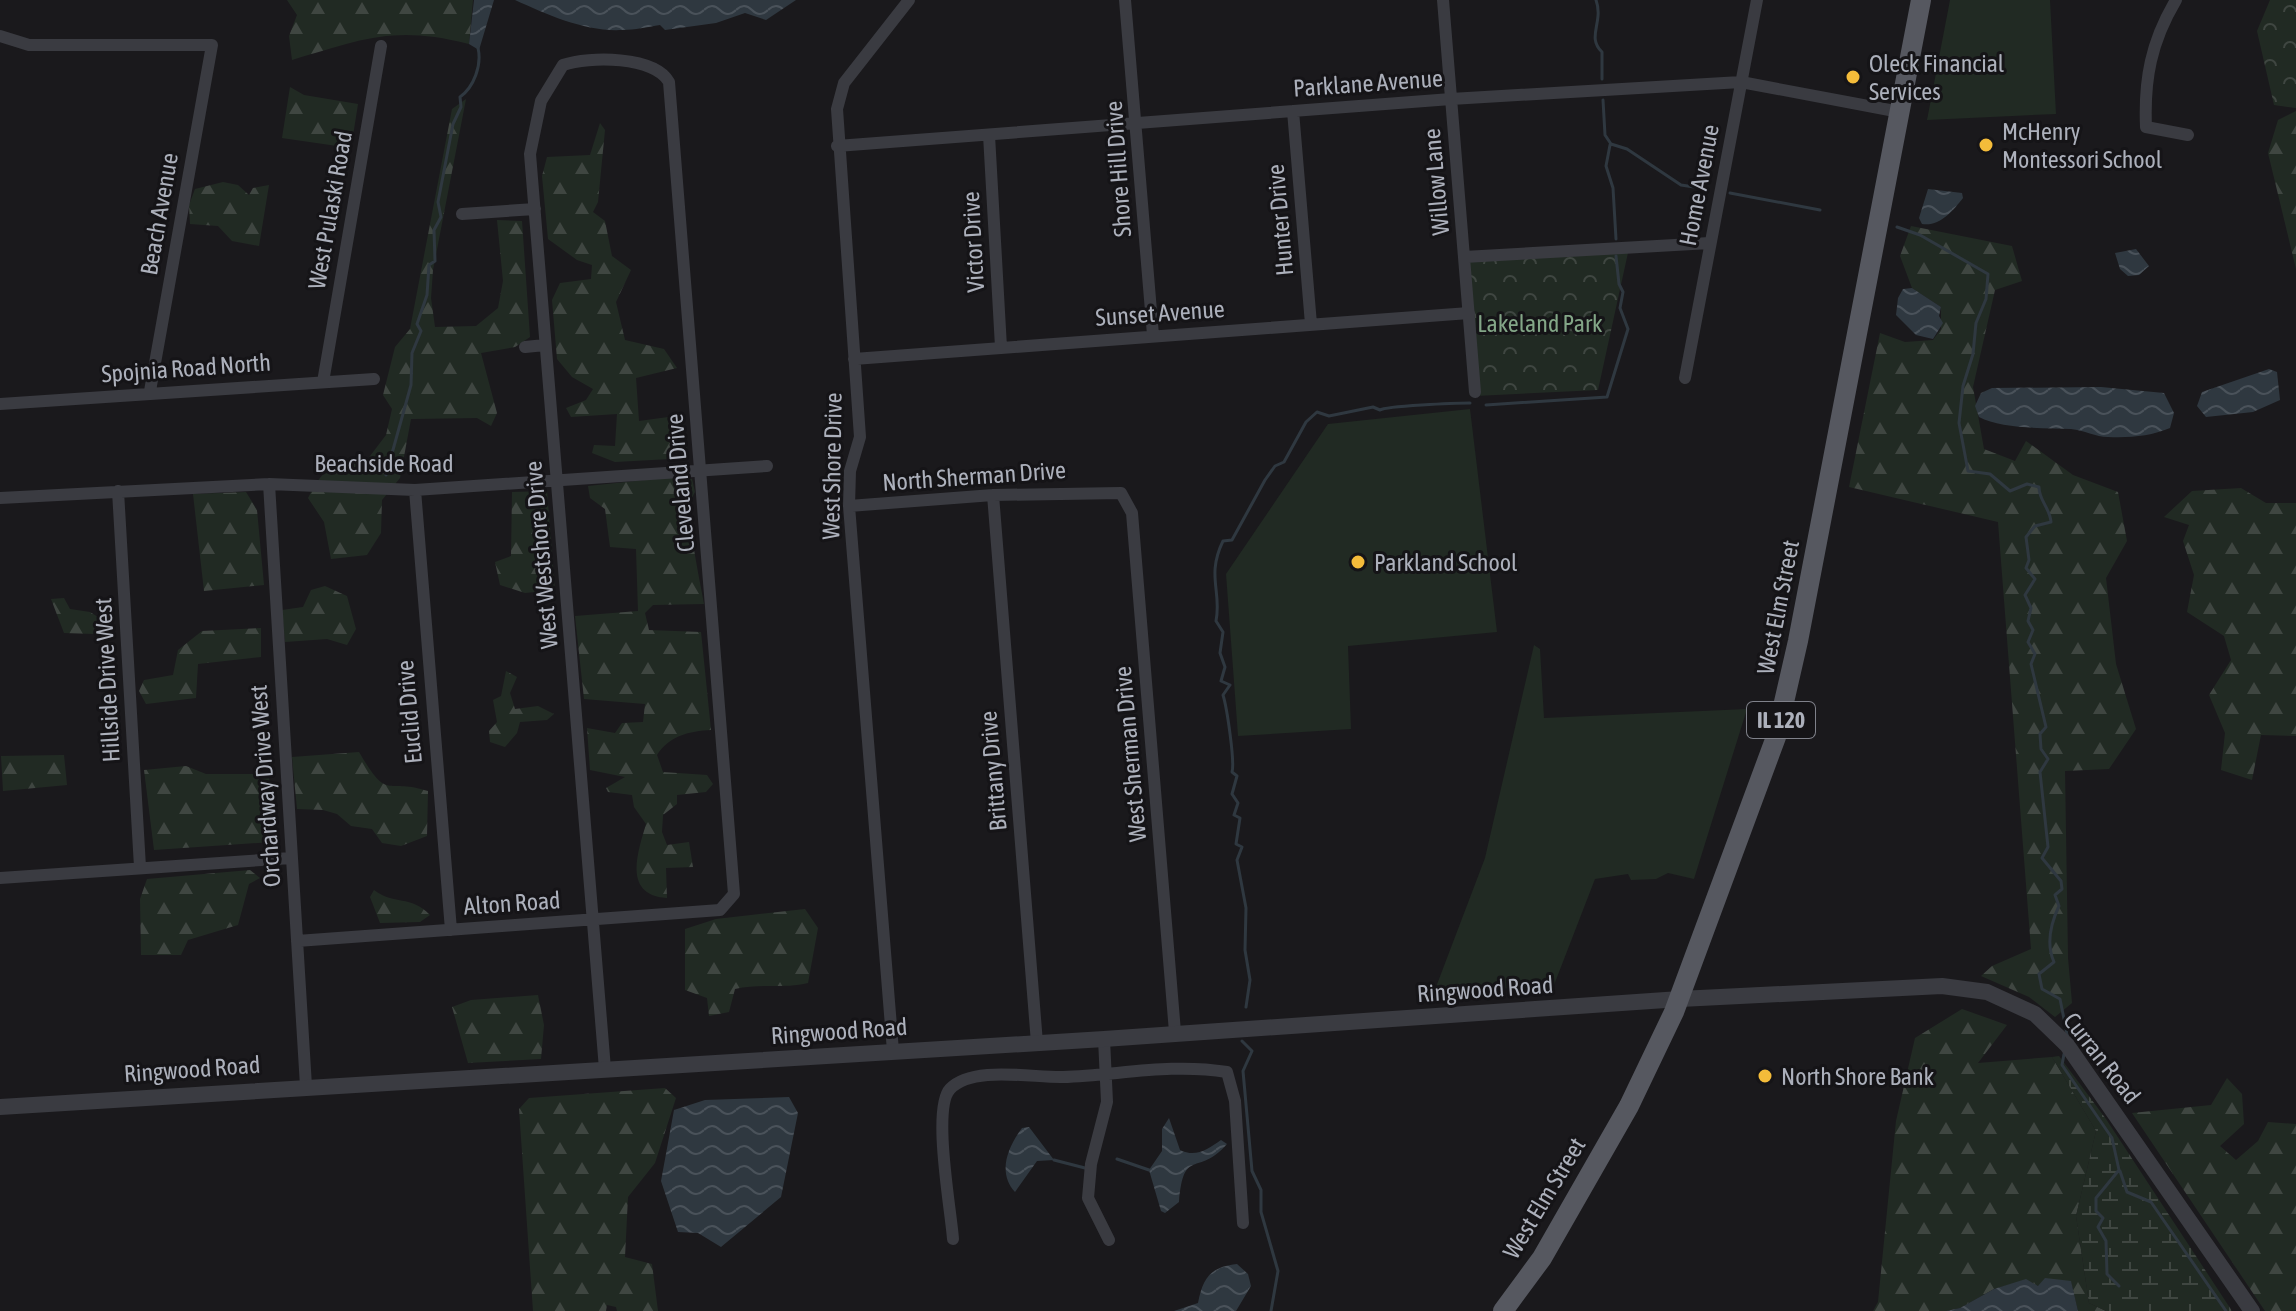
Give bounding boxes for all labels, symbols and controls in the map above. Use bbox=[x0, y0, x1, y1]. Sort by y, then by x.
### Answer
place label: Oleck Financial Services bbox=[1869, 50, 2005, 105]
street label: Parklane Avenue bbox=[1292, 64, 1444, 102]
marker: Oleck Financial Services bbox=[1844, 68, 1862, 86]
street label: Shore Hill Drive bbox=[1100, 100, 1136, 238]
place label: McHenry Montessori School bbox=[2002, 118, 2163, 173]
street label: Home Avenue bbox=[1674, 122, 1724, 248]
street label: Willow Lane bbox=[1418, 128, 1454, 236]
street label: West Pulaski Road bbox=[303, 129, 357, 291]
marker: McHenry Montessori School bbox=[1977, 136, 1995, 154]
street label: Beach Avenue bbox=[135, 151, 183, 277]
street label: Hunter Drive bbox=[1262, 163, 1298, 277]
street label: Victor Drive bbox=[957, 191, 989, 293]
street label: Sunset Avenue bbox=[1095, 295, 1225, 331]
park label: Lakeland Park bbox=[1477, 310, 1603, 337]
street label: Spojnia Road North bbox=[100, 349, 272, 387]
street label: West Shore Drive bbox=[817, 392, 847, 540]
street label: Cleveland Drive bbox=[661, 413, 699, 553]
street label: Beachside Road bbox=[314, 450, 454, 477]
street label: North Sherman Drive bbox=[881, 456, 1067, 496]
street label: West Westshore Drive bbox=[519, 460, 563, 650]
street label: West Elm Street bbox=[1752, 538, 1804, 676]
place label: Parkland School bbox=[1374, 549, 1518, 576]
marker: Parkland School bbox=[1349, 553, 1367, 571]
street label: Hillside Drive West bbox=[89, 597, 125, 763]
street label: Euclid Drive bbox=[391, 659, 427, 765]
street label: West Sherman Drive bbox=[1109, 665, 1151, 843]
street label: Orchardway Drive West bbox=[244, 684, 286, 888]
road number: IL 120 bbox=[1747, 702, 1815, 738]
street label: Brittany Drive bbox=[974, 710, 1012, 832]
street label: Alton Road bbox=[463, 886, 561, 920]
street label: Ringwood Road bbox=[1416, 971, 1554, 1007]
street label: Curran Road bbox=[2058, 1007, 2146, 1109]
street label: Ringwood Road bbox=[770, 1013, 908, 1049]
street label: Ringwood Road bbox=[123, 1051, 261, 1087]
place label: North Shore Bank bbox=[1781, 1063, 1935, 1090]
marker: North Shore Bank bbox=[1756, 1067, 1774, 1085]
street label: West Elm Street bbox=[1497, 1133, 1591, 1263]

